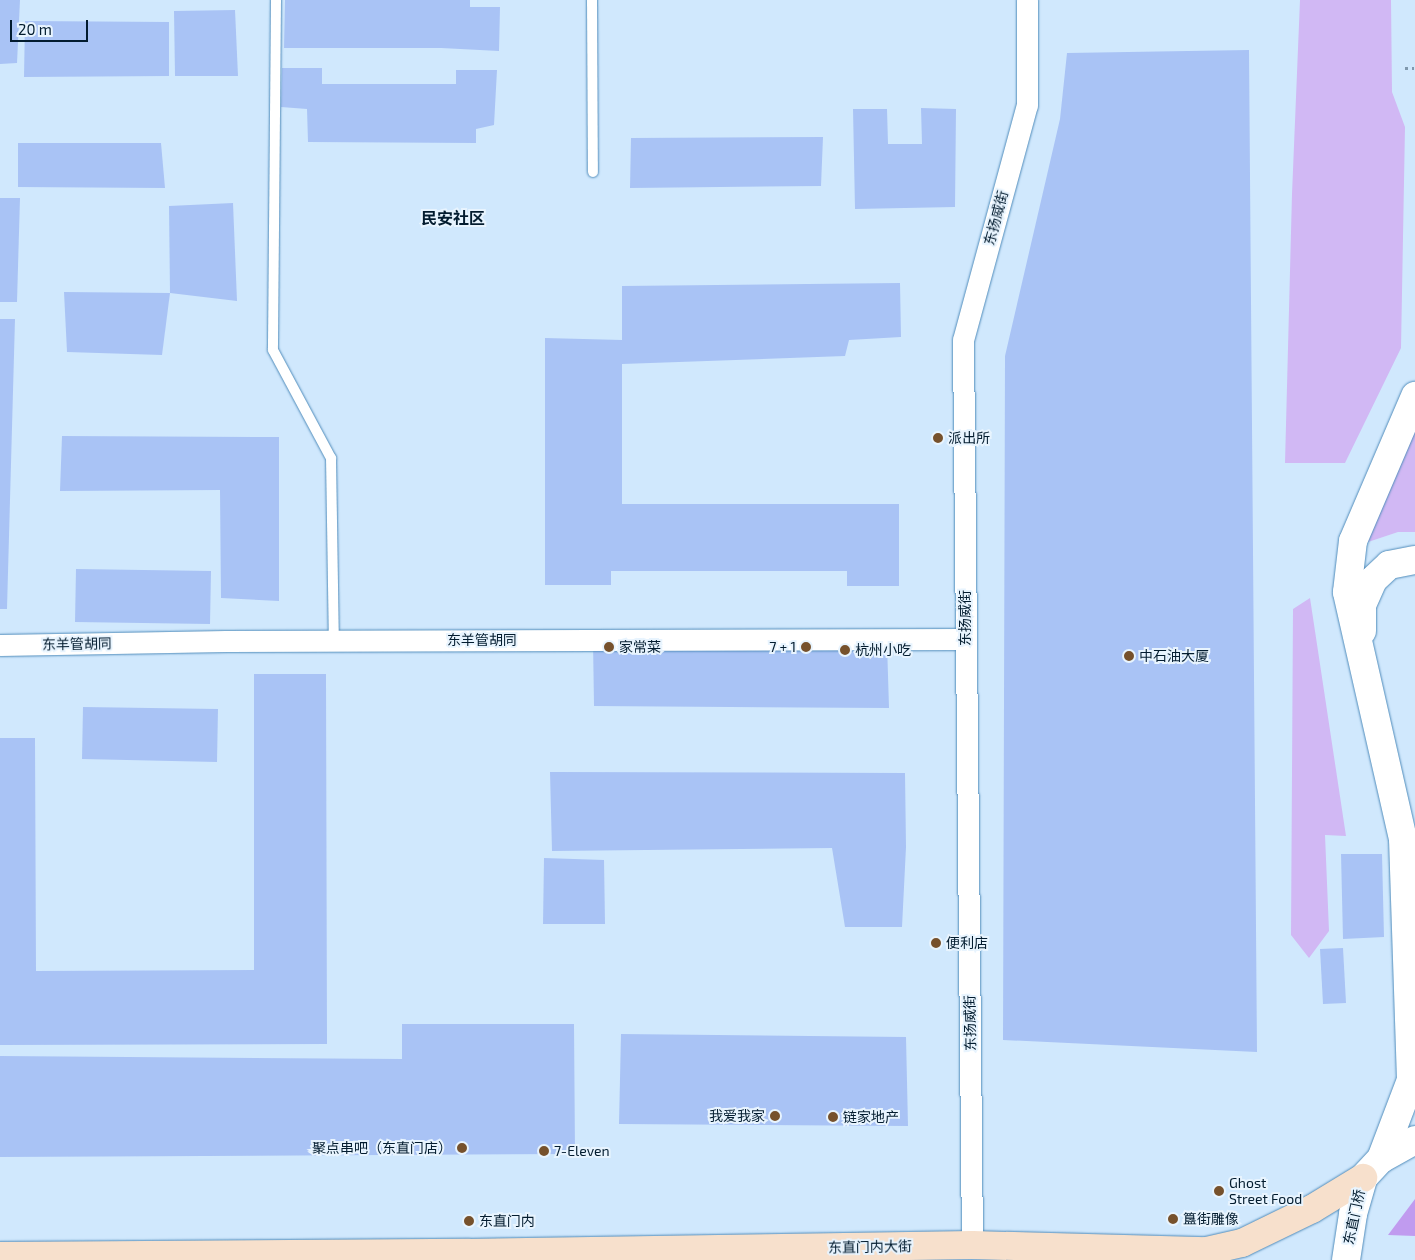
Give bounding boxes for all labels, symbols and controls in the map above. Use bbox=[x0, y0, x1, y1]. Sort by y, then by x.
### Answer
scale bar bbox=[12, 10, 90, 42]
text: 20 m bbox=[18, 20, 52, 38]
street label: 东扬威街 bbox=[981, 189, 1011, 247]
district label: 民安社区 bbox=[421, 208, 485, 228]
place label: 派出所 bbox=[948, 430, 990, 446]
marker: 派出所 bbox=[932, 432, 944, 444]
street label: 东扬威街 bbox=[957, 590, 973, 646]
street label: 东羊管胡同 bbox=[447, 632, 517, 648]
street label: 东羊管胡同 bbox=[42, 635, 112, 653]
place label: 家常菜 bbox=[619, 639, 661, 655]
place label: 7 + 1 bbox=[769, 639, 796, 655]
marker: 家常菜 bbox=[603, 641, 615, 653]
marker: 7 + 1 bbox=[800, 641, 812, 653]
place label: 杭州小吃 bbox=[855, 642, 911, 658]
marker: 杭州小吃 bbox=[839, 644, 851, 656]
place label: 中石油大厦 bbox=[1139, 648, 1209, 664]
marker: 中石油大厦 bbox=[1123, 650, 1135, 662]
place label: 便利店 bbox=[946, 935, 988, 951]
marker: 便利店 bbox=[930, 937, 942, 949]
street label: 东扬威街 bbox=[961, 995, 979, 1051]
place label: 我爱我家 bbox=[709, 1108, 765, 1124]
place label: 链家地产 bbox=[843, 1109, 899, 1125]
marker: 我爱我家 bbox=[769, 1110, 781, 1122]
marker: 链家地产 bbox=[827, 1111, 839, 1123]
place label: 聚点串吧（东直门店） bbox=[312, 1140, 452, 1156]
marker: 聚点串吧（东直门店） bbox=[456, 1142, 468, 1154]
place label: 7-Eleven bbox=[554, 1143, 610, 1159]
marker: 7-Eleven bbox=[538, 1145, 550, 1157]
place label: Ghost Street Food bbox=[1229, 1175, 1302, 1208]
marker: Ghost Street Food bbox=[1213, 1185, 1225, 1197]
street label: 东直门桥 bbox=[1340, 1188, 1368, 1246]
place label: 簋街雕像 bbox=[1183, 1211, 1239, 1227]
place label: 东直门内 bbox=[479, 1213, 535, 1229]
marker: 簋街雕像 bbox=[1167, 1213, 1179, 1225]
marker: 东直门内 bbox=[463, 1215, 475, 1227]
street label: 东直门内大街 bbox=[828, 1238, 912, 1256]

